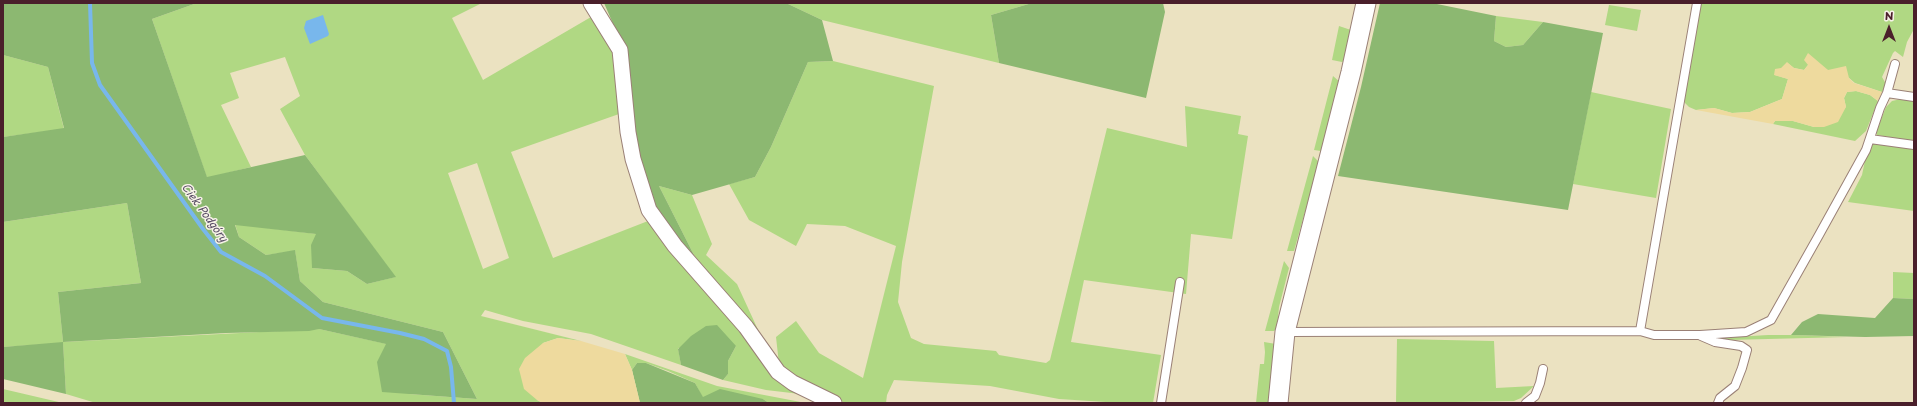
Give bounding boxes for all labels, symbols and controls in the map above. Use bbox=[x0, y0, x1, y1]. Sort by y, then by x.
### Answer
text: N bbox=[1885, 7, 1893, 24]
north arrow bbox=[1869, 8, 1909, 48]
water label: Ciek Podgóry bbox=[178, 181, 230, 245]

